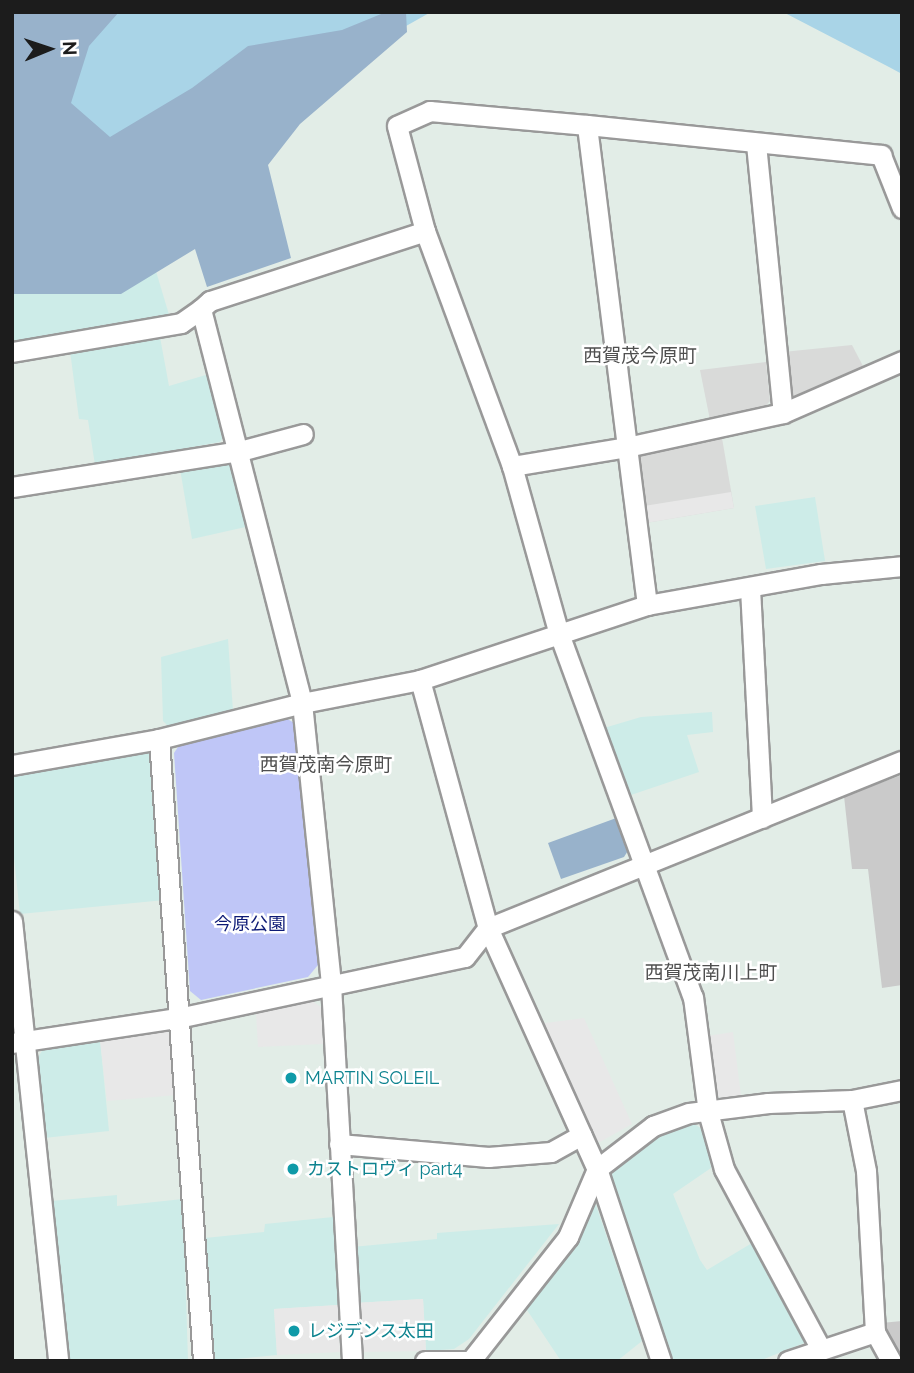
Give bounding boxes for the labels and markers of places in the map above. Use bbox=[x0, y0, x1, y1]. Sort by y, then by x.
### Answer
place label: MARTIN SOLEIL bbox=[305, 1067, 439, 1089]
marker: MARTIN SOLEIL bbox=[283, 1070, 299, 1086]
place label: カストロヴィ part4 bbox=[307, 1158, 463, 1180]
marker: カストロヴィ part4 bbox=[285, 1161, 301, 1177]
place label: レジデンス太田 bbox=[308, 1320, 434, 1342]
marker: レジデンス太田 bbox=[286, 1323, 302, 1339]

